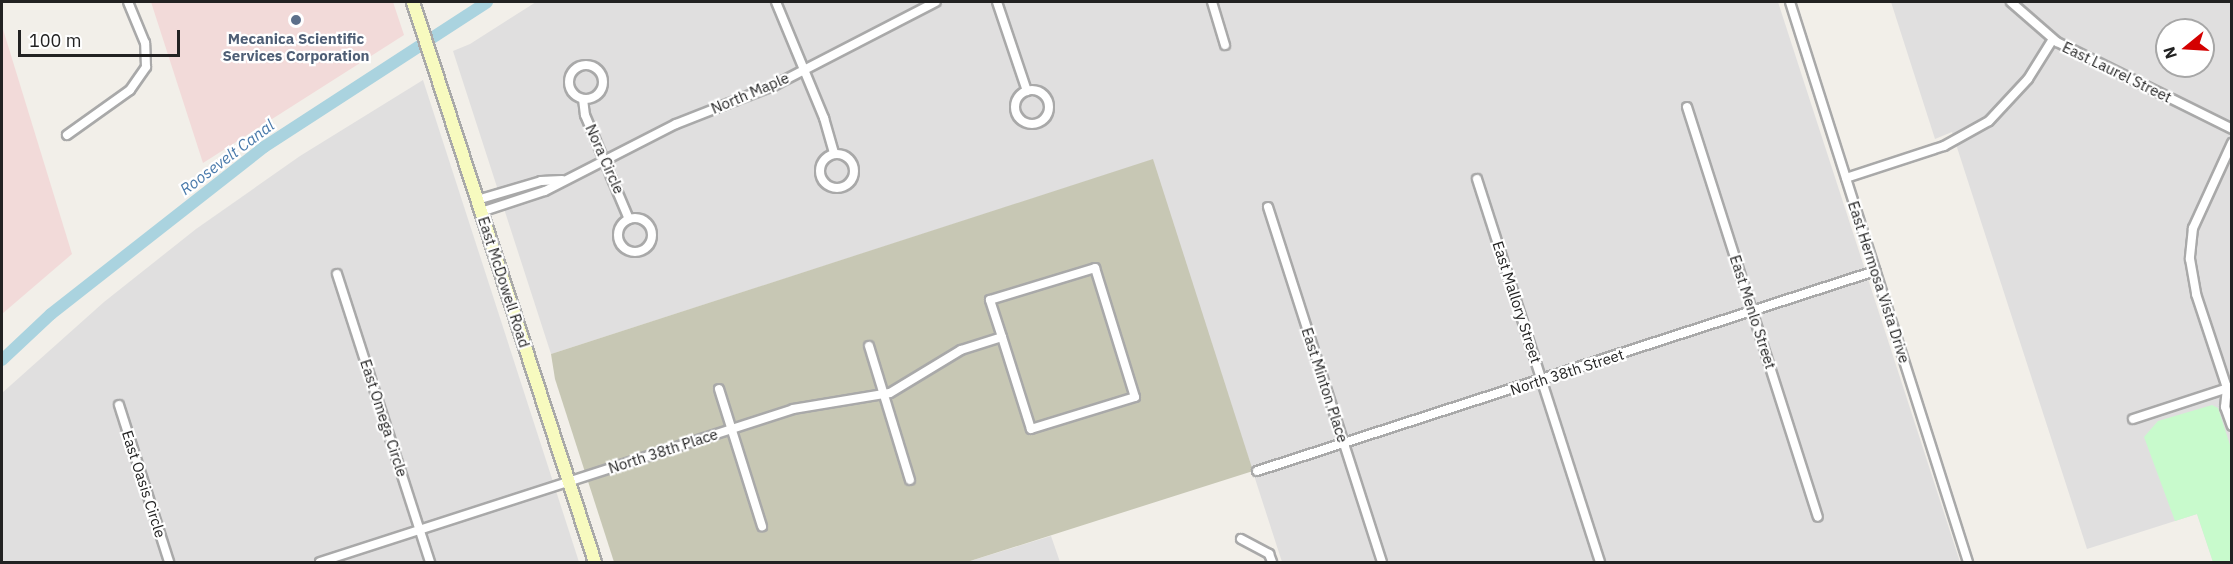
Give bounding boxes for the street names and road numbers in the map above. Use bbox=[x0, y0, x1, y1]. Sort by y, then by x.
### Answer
street label: East Laurel Street bbox=[2059, 38, 2175, 106]
street label: North Maple bbox=[708, 68, 792, 118]
street label: Nora Circle bbox=[582, 121, 628, 197]
street label: East Hermosa Vista Drive bbox=[1844, 199, 1914, 365]
street label: East McDowell Road bbox=[474, 214, 534, 350]
street label: East Mallory Street bbox=[1489, 239, 1545, 365]
street label: East Menlo Street bbox=[1726, 253, 1780, 371]
street label: East Minton Place bbox=[1298, 325, 1352, 445]
street label: North 38th Street bbox=[1508, 345, 1626, 399]
street label: East Omega Circle bbox=[357, 357, 411, 479]
street label: North 38th Place bbox=[606, 425, 720, 477]
street label: East Oasis Circle bbox=[118, 428, 170, 540]

